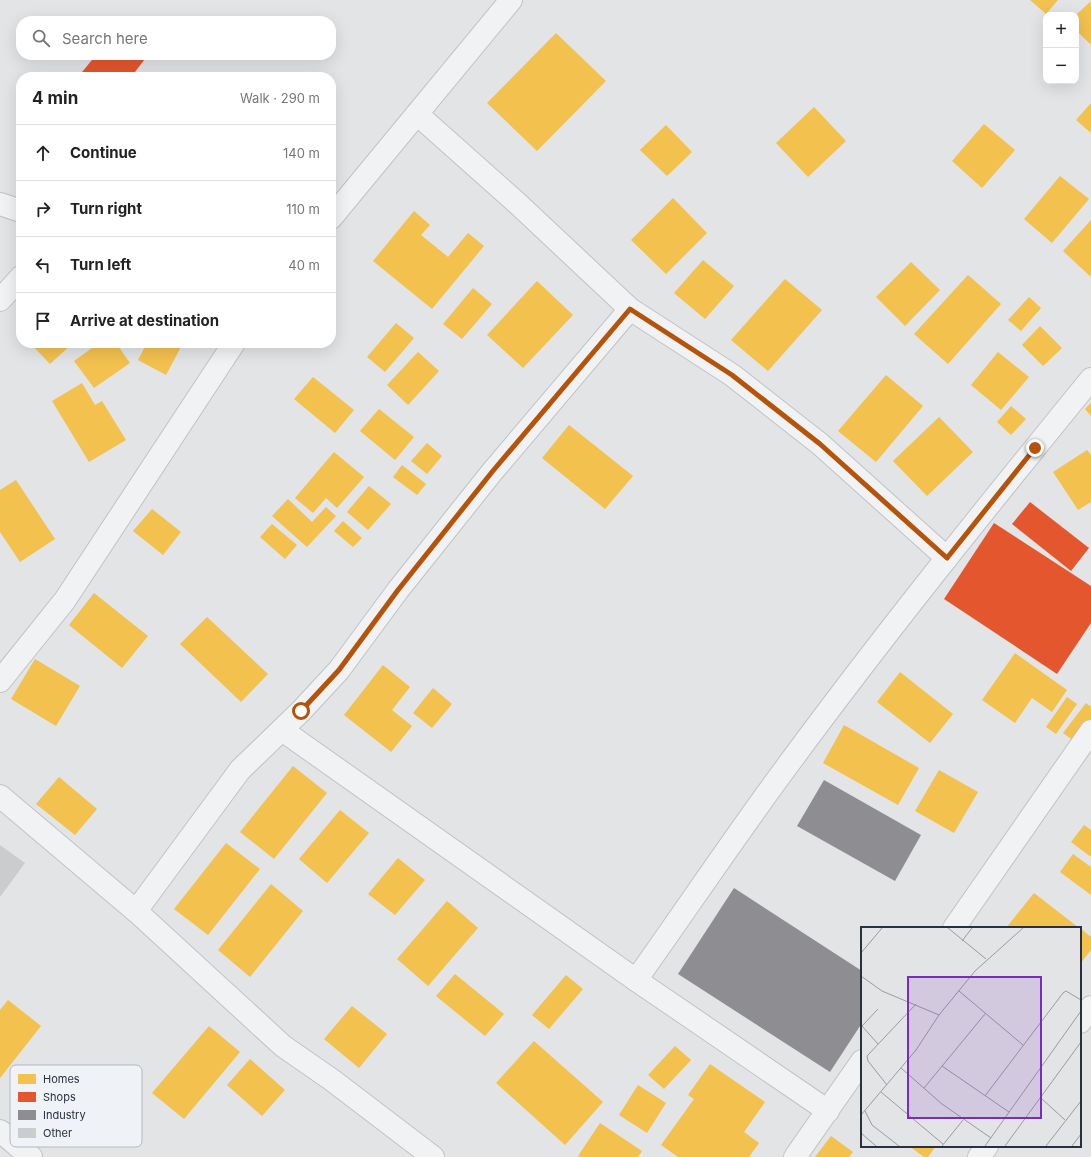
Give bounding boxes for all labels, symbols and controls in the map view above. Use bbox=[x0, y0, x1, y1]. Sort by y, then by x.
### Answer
map controls bbox=[1043, 12, 1079, 84]
button: + bbox=[1043, 12, 1079, 48]
search box bbox=[16, 16, 336, 60]
icon: search bbox=[30, 27, 52, 49]
text: Search here bbox=[62, 29, 148, 48]
button: − bbox=[1043, 48, 1079, 84]
text: 4 min bbox=[32, 88, 78, 108]
text: Walk · 290 m bbox=[240, 90, 320, 106]
icon: ahead bbox=[32, 142, 54, 164]
text: Continue bbox=[70, 143, 137, 162]
text: 140 m bbox=[283, 145, 320, 161]
icon: right bbox=[32, 198, 54, 220]
text: Turn right bbox=[70, 199, 142, 218]
text: 110 m bbox=[286, 201, 320, 217]
icon: left bbox=[32, 254, 54, 276]
text: Turn left bbox=[70, 255, 131, 274]
text: 40 m bbox=[288, 257, 320, 273]
icon: arrive bbox=[32, 310, 54, 332]
text: Arrive at destination bbox=[70, 311, 219, 330]
route end bbox=[1026, 439, 1044, 457]
route start bbox=[292, 702, 310, 720]
inset map bbox=[861, 927, 1081, 1147]
legend bbox=[10, 1065, 142, 1147]
text: Homes bbox=[43, 1072, 80, 1086]
text: Shops bbox=[43, 1090, 76, 1104]
text: Industry bbox=[43, 1108, 86, 1122]
text: Other bbox=[43, 1126, 72, 1140]

